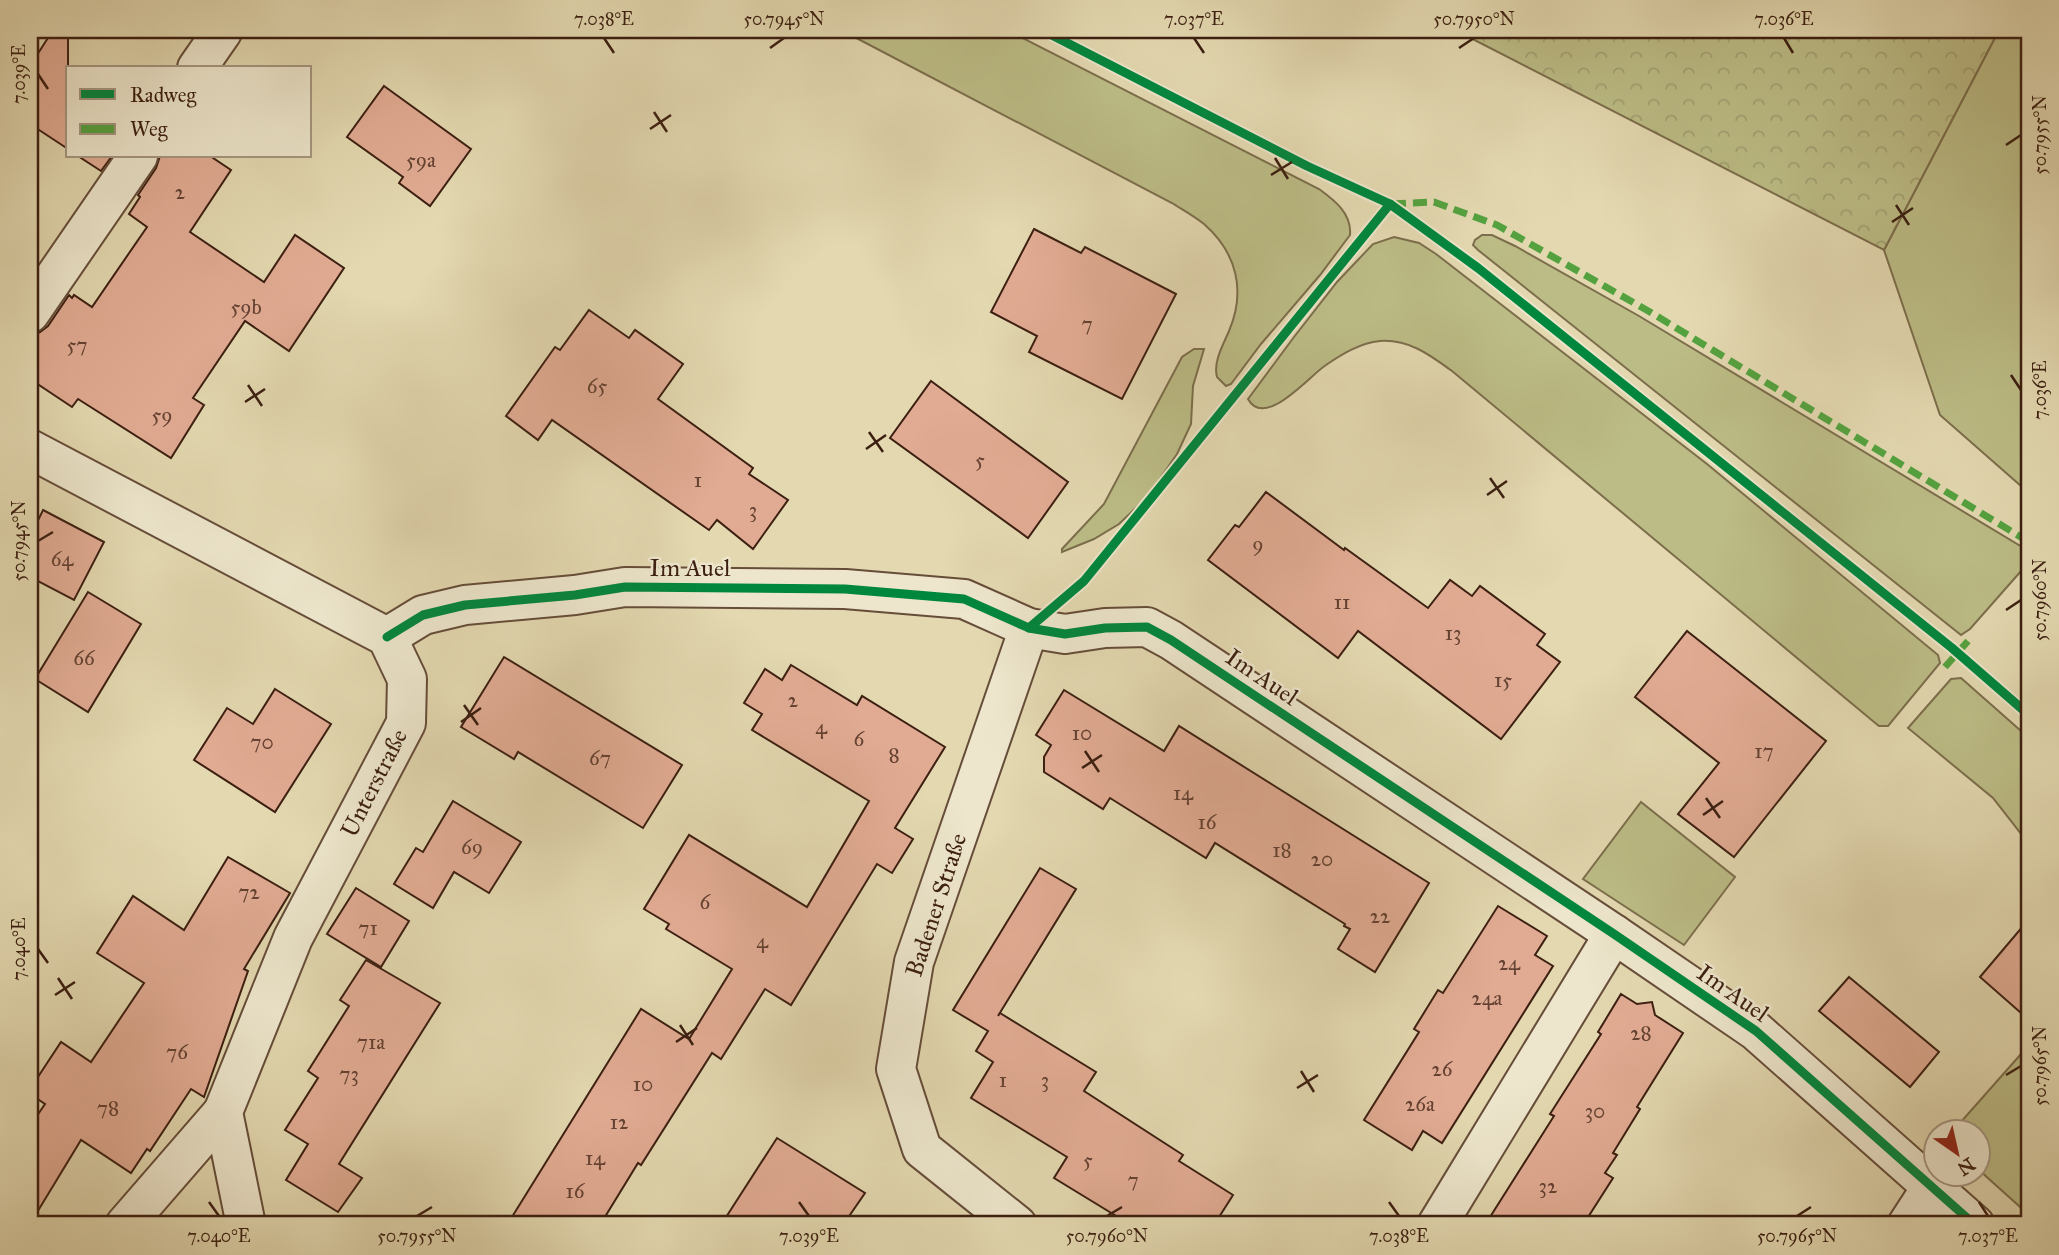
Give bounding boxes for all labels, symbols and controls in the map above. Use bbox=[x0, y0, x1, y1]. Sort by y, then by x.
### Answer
text: 7.038°E bbox=[574, 8, 634, 30]
text: 50.7945°N bbox=[744, 8, 824, 30]
text: 7.037°E bbox=[1164, 8, 1224, 30]
text: 50.7950°N bbox=[1433, 8, 1515, 30]
text: 7.036°E bbox=[1754, 8, 1814, 30]
text: 7.039°E bbox=[8, 44, 30, 104]
legend bbox=[66, 66, 312, 158]
text: Radweg bbox=[130, 82, 196, 108]
text: 50.7955°N bbox=[2029, 95, 2051, 175]
text: Weg bbox=[130, 116, 168, 142]
house number: 59a bbox=[406, 147, 436, 173]
house number: 2 bbox=[175, 179, 186, 205]
house number: 59b bbox=[230, 294, 262, 320]
house number: 7 bbox=[1081, 311, 1093, 337]
house number: 57 bbox=[67, 332, 87, 358]
text: 7.036°E bbox=[2029, 360, 2051, 420]
house number: 65 bbox=[587, 373, 608, 399]
house number: 59 bbox=[151, 402, 173, 428]
house number: 5 bbox=[975, 447, 985, 473]
house number: 1 bbox=[694, 467, 702, 493]
house number: 3 bbox=[749, 497, 757, 523]
text: 50.7945°N bbox=[8, 501, 30, 581]
house number: 9 bbox=[1252, 531, 1264, 557]
house number: 64 bbox=[51, 546, 75, 572]
street label: Im Auel bbox=[650, 553, 731, 583]
text: 50.7960°N bbox=[2029, 559, 2051, 641]
house number: 11 bbox=[1334, 589, 1350, 615]
house number: 13 bbox=[1445, 620, 1461, 646]
street label: Im Auel bbox=[1220, 642, 1304, 712]
house number: 66 bbox=[73, 645, 96, 671]
house number: 15 bbox=[1494, 667, 1512, 693]
house number: 2 bbox=[788, 687, 799, 713]
house number: 4 bbox=[815, 714, 828, 740]
house number: 10 bbox=[1072, 720, 1092, 746]
street label: Unterstraße bbox=[334, 724, 414, 842]
house number: 6 bbox=[854, 726, 866, 752]
house number: 70 bbox=[250, 729, 274, 755]
house number: 17 bbox=[1754, 738, 1774, 764]
house number: 8 bbox=[888, 742, 900, 768]
house number: 67 bbox=[589, 745, 611, 771]
house number: 14 bbox=[1173, 780, 1194, 806]
house number: 16 bbox=[1197, 809, 1218, 835]
street label: Badener Straße bbox=[899, 829, 973, 981]
house number: 69 bbox=[461, 834, 483, 860]
house number: 18 bbox=[1272, 837, 1292, 863]
house number: 20 bbox=[1311, 846, 1333, 872]
house number: 72 bbox=[238, 879, 260, 905]
house number: 6 bbox=[700, 889, 712, 915]
house number: 22 bbox=[1370, 903, 1391, 929]
house number: 71 bbox=[358, 915, 378, 941]
text: 7.040°E bbox=[8, 917, 30, 981]
house number: 4 bbox=[756, 928, 769, 954]
house number: 24 bbox=[1498, 950, 1521, 976]
street label: Im Auel bbox=[1691, 958, 1775, 1029]
house number: 24a bbox=[1472, 985, 1503, 1011]
house number: 28 bbox=[1630, 1020, 1652, 1046]
text: 50.7965°N bbox=[2029, 1026, 2051, 1106]
house number: 71a bbox=[357, 1029, 385, 1055]
house number: 76 bbox=[166, 1039, 189, 1065]
house number: 26 bbox=[1431, 1056, 1454, 1082]
house number: 73 bbox=[339, 1061, 359, 1087]
house number: 1 bbox=[999, 1067, 1007, 1093]
house number: 3 bbox=[1041, 1067, 1049, 1093]
house number: 10 bbox=[633, 1071, 653, 1097]
house number: 26a bbox=[1405, 1091, 1435, 1117]
house number: 78 bbox=[97, 1095, 119, 1121]
house number: 30 bbox=[1585, 1098, 1605, 1124]
house number: 12 bbox=[610, 1109, 629, 1135]
north arrow bbox=[1923, 1118, 1993, 1188]
house number: 14 bbox=[585, 1145, 606, 1171]
house number: 5 bbox=[1083, 1147, 1093, 1173]
text: N bbox=[1953, 1153, 1979, 1181]
house number: 7 bbox=[1127, 1167, 1139, 1193]
house number: 32 bbox=[1539, 1173, 1558, 1199]
house number: 16 bbox=[565, 1178, 586, 1204]
text: 7.040°E bbox=[187, 1225, 251, 1247]
text: 50.7955°N bbox=[377, 1225, 457, 1247]
text: 7.039°E bbox=[779, 1225, 839, 1247]
text: 50.7960°N bbox=[1066, 1225, 1148, 1247]
text: 7.038°E bbox=[1369, 1225, 1429, 1247]
text: 50.7965°N bbox=[1757, 1225, 1837, 1247]
text: 7.037°E bbox=[1958, 1225, 2018, 1247]

